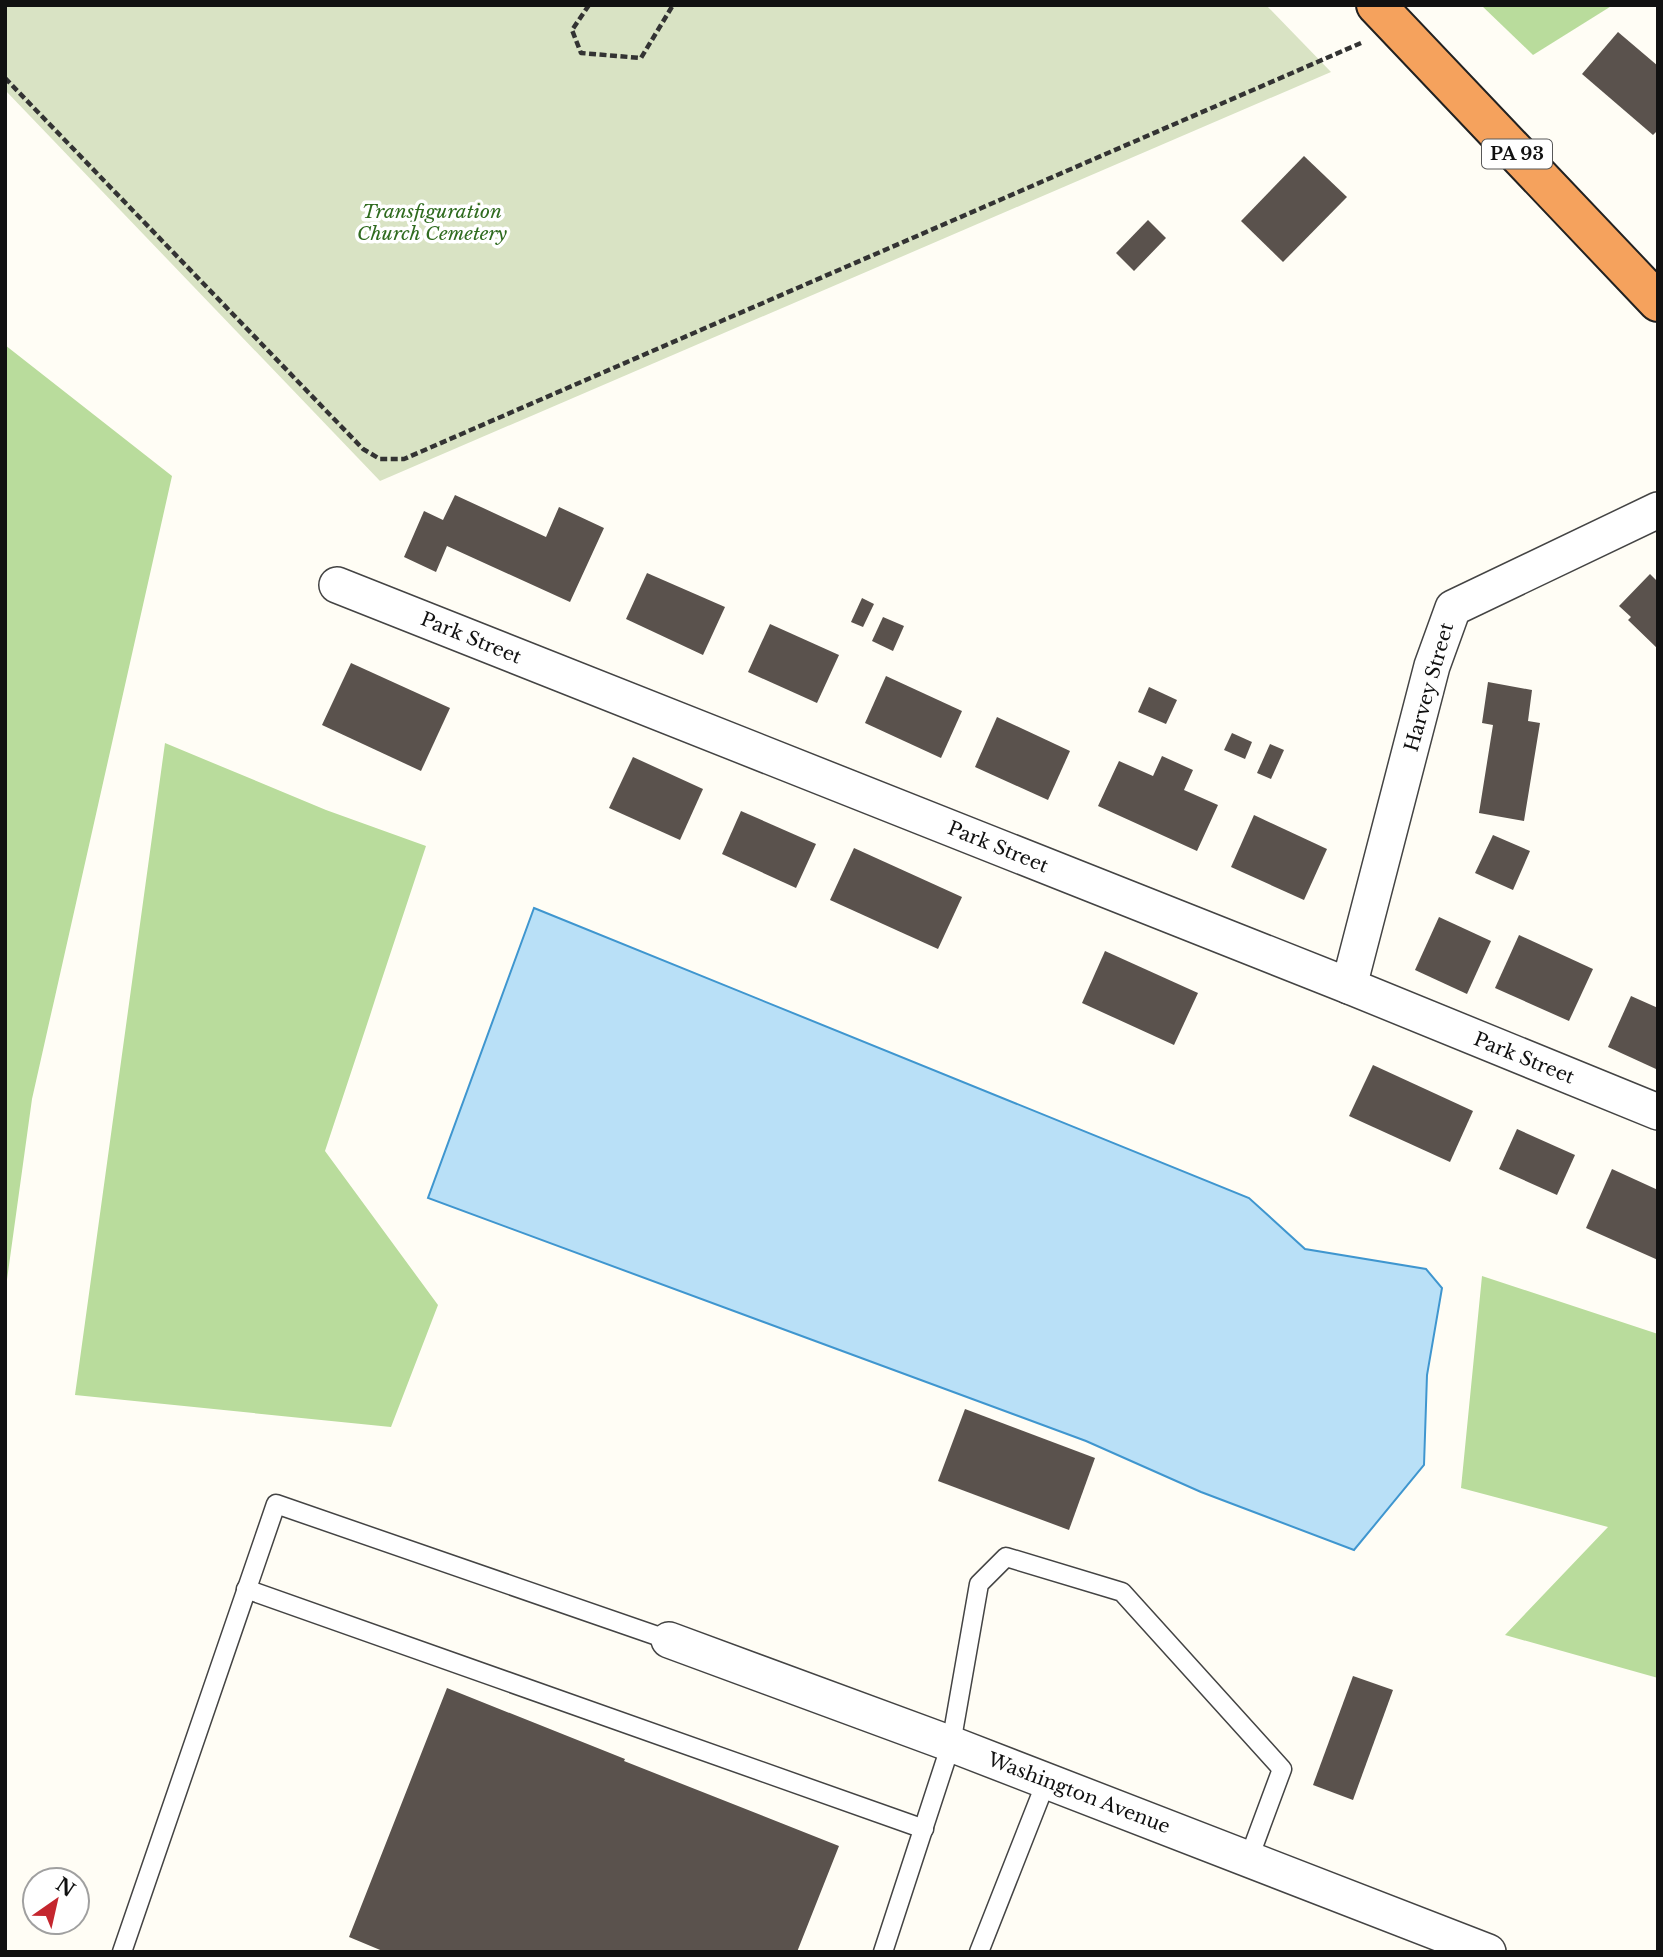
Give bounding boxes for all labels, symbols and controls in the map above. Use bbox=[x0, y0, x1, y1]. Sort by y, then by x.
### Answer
road number: PA 93 bbox=[1482, 140, 1552, 168]
park label: Transfiguration Church Cemetery bbox=[357, 200, 507, 245]
street label: Park Street bbox=[417, 607, 525, 669]
street label: Harvey Street bbox=[1400, 619, 1459, 754]
street label: Park Street bbox=[944, 816, 1052, 878]
street label: Park Street bbox=[1470, 1027, 1578, 1089]
street label: Washington Avenue bbox=[984, 1747, 1173, 1838]
north arrow bbox=[21, 1866, 91, 1936]
text: N bbox=[51, 1873, 79, 1902]

